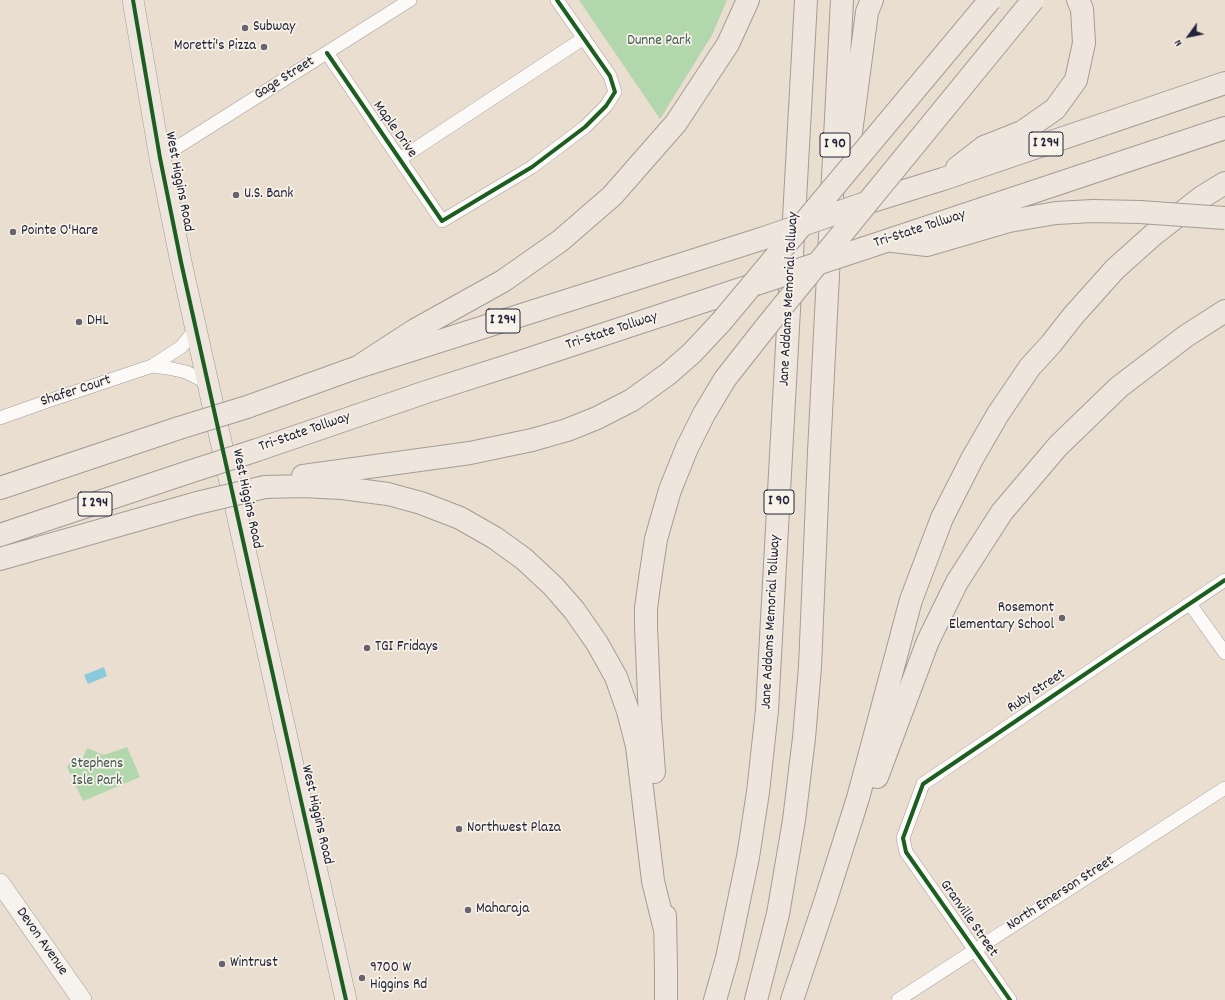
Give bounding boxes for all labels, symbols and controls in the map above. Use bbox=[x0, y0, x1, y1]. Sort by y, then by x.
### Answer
north arrow bbox=[1169, 16, 1209, 56]
place label: Subway bbox=[253, 19, 295, 37]
marker: Subway bbox=[240, 23, 250, 33]
park label: Dunne Park bbox=[627, 33, 691, 51]
text: N bbox=[1171, 36, 1187, 49]
place label: Moretti's Pizza bbox=[174, 38, 256, 56]
marker: Moretti's Pizza bbox=[259, 42, 269, 52]
street label: Gage Street bbox=[252, 53, 318, 105]
street label: Maple Drive bbox=[368, 98, 420, 162]
street label: West Higgins Road bbox=[159, 130, 197, 234]
road number: I 294 bbox=[1029, 132, 1063, 156]
road number: I 90 bbox=[820, 133, 850, 157]
place label: U.S. Bank bbox=[244, 186, 293, 204]
marker: U.S. Bank bbox=[231, 190, 241, 200]
street label: Tri-State Tollway bbox=[872, 207, 968, 253]
street label: Jane Addams Memorial Tollway bbox=[776, 211, 804, 387]
place label: Pointe O'Hare bbox=[21, 223, 98, 241]
marker: Pointe O'Hare bbox=[8, 227, 18, 237]
road number: I 294 bbox=[486, 309, 520, 333]
street label: Tri-State Tollway bbox=[564, 309, 660, 355]
place label: DHL bbox=[87, 313, 109, 331]
marker: DHL bbox=[74, 317, 84, 327]
street label: Shafer Court bbox=[38, 372, 114, 412]
street label: Tri-State Tollway bbox=[257, 409, 353, 457]
street label: West Higgins Road bbox=[227, 447, 265, 551]
road number: I 90 bbox=[764, 490, 794, 514]
road number: I 294 bbox=[78, 492, 112, 516]
street label: Jane Addams Memorial Tollway bbox=[758, 534, 786, 710]
place label: Rosemont Elementary School bbox=[949, 600, 1054, 635]
marker: Rosemont Elementary School bbox=[1057, 613, 1067, 623]
place label: TGI Fridays bbox=[375, 639, 438, 657]
marker: TGI Fridays bbox=[362, 643, 372, 653]
street label: Ruby Street bbox=[1005, 666, 1069, 718]
park label: Stephens Isle Park bbox=[71, 756, 123, 791]
street label: West Higgins Road bbox=[296, 764, 336, 866]
place label: Northwest Plaza bbox=[467, 820, 561, 838]
marker: Northwest Plaza bbox=[454, 824, 464, 834]
street label: North Emerson Street bbox=[1004, 853, 1118, 935]
street label: Granville Street bbox=[935, 877, 1001, 961]
place label: Maharaja bbox=[476, 901, 529, 919]
street label: Devon Avenue bbox=[11, 905, 71, 979]
marker: Maharaja bbox=[463, 905, 473, 915]
place label: Wintrust bbox=[230, 955, 278, 973]
marker: Wintrust bbox=[217, 959, 227, 969]
place label: 9700 W Higgins Rd bbox=[370, 960, 427, 995]
marker: 9700 W Higgins Rd bbox=[357, 973, 367, 983]

